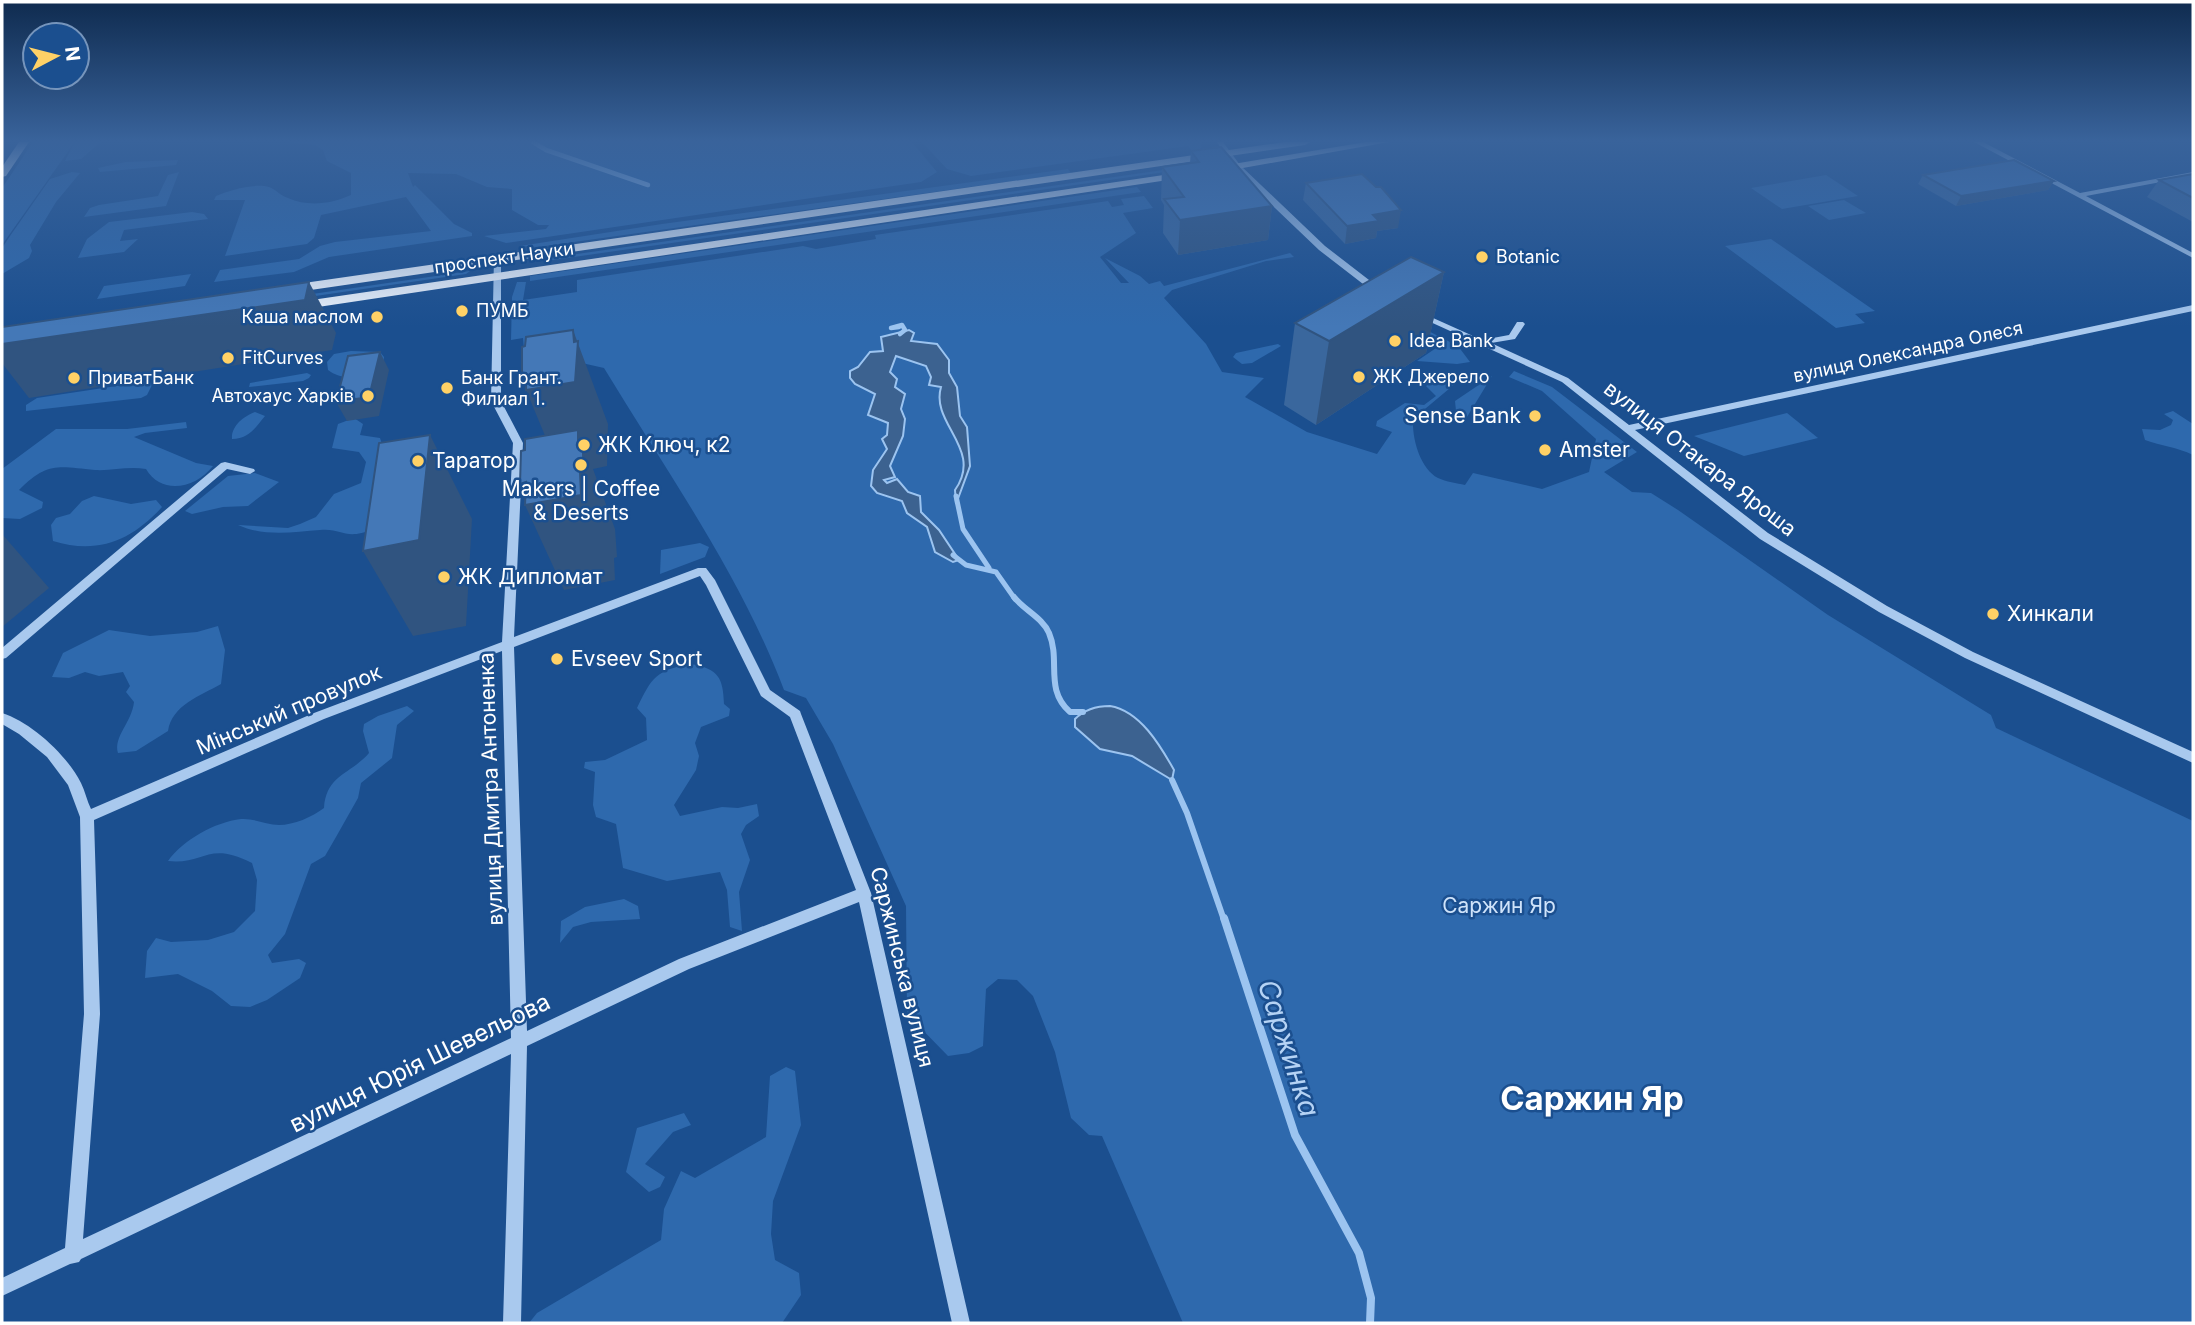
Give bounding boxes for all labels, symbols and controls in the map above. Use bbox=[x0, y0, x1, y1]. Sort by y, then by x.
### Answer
north arrow bbox=[21, 21, 91, 91]
text: N bbox=[60, 45, 85, 63]
street label: проспект Науки bbox=[433, 237, 575, 278]
place label: Botanic bbox=[1496, 246, 1560, 267]
marker: Botanic bbox=[1474, 249, 1490, 265]
place label: ПУМБ bbox=[476, 300, 529, 321]
marker: ПУМБ bbox=[454, 303, 470, 319]
place label: Каша маслом bbox=[242, 306, 363, 327]
marker: Каша маслом bbox=[369, 309, 385, 325]
street label: вулиця Олександра Олеся bbox=[1791, 317, 2025, 386]
place label: Idea Bank bbox=[1409, 330, 1493, 351]
marker: Idea Bank bbox=[1387, 333, 1403, 349]
place label: FitCurves bbox=[242, 347, 323, 368]
marker: FitCurves bbox=[220, 350, 236, 366]
place label: ЖК Джерело bbox=[1373, 366, 1490, 387]
place label: ПриватБанк bbox=[88, 367, 194, 388]
place label: Банк Грант. Филиал 1. bbox=[461, 367, 562, 409]
marker: ЖК Джерело bbox=[1351, 369, 1367, 385]
marker: ПриватБанк bbox=[66, 370, 82, 386]
street label: вулиця Отакара Яроша bbox=[1599, 376, 1801, 541]
marker: Банк Грант. Филиал 1. bbox=[439, 380, 455, 396]
place label: Автохаус Харків bbox=[211, 385, 354, 406]
marker: Автохаус Харків bbox=[360, 388, 376, 404]
place label: Sense Bank bbox=[1404, 403, 1521, 428]
marker: Sense Bank bbox=[1527, 408, 1543, 424]
place label: ЖК Ключ, к2 bbox=[598, 432, 731, 457]
marker: ЖК Ключ, к2 bbox=[576, 437, 592, 453]
place label: Amster bbox=[1559, 437, 1630, 462]
marker: Amster bbox=[1537, 442, 1553, 458]
place label: Таратор bbox=[432, 448, 516, 473]
marker: Таратор bbox=[410, 453, 426, 469]
marker: Makers | Coffee & Deserts bbox=[573, 457, 589, 473]
place label: Makers | Coffee & Deserts bbox=[502, 475, 660, 525]
place label: ЖК Дипломат bbox=[458, 564, 603, 589]
marker: ЖК Дипломат bbox=[436, 569, 452, 585]
place label: Хинкали bbox=[2007, 601, 2094, 626]
marker: Хинкали bbox=[1985, 606, 2001, 622]
place label: Evseev Sport bbox=[571, 646, 702, 671]
marker: Evseev Sport bbox=[549, 651, 565, 667]
street label: вулиця Дмитра Антоненка bbox=[473, 652, 508, 926]
street label: Мінський провулок bbox=[192, 659, 386, 760]
street label: Саржинська вулиця bbox=[865, 864, 939, 1070]
park label: Саржин Яр bbox=[1442, 893, 1556, 918]
water label: Саржинка bbox=[1251, 975, 1327, 1121]
street label: вулиця Юрія Шевельова bbox=[285, 987, 555, 1138]
district label: Саржин Яр bbox=[1500, 1078, 1684, 1118]

